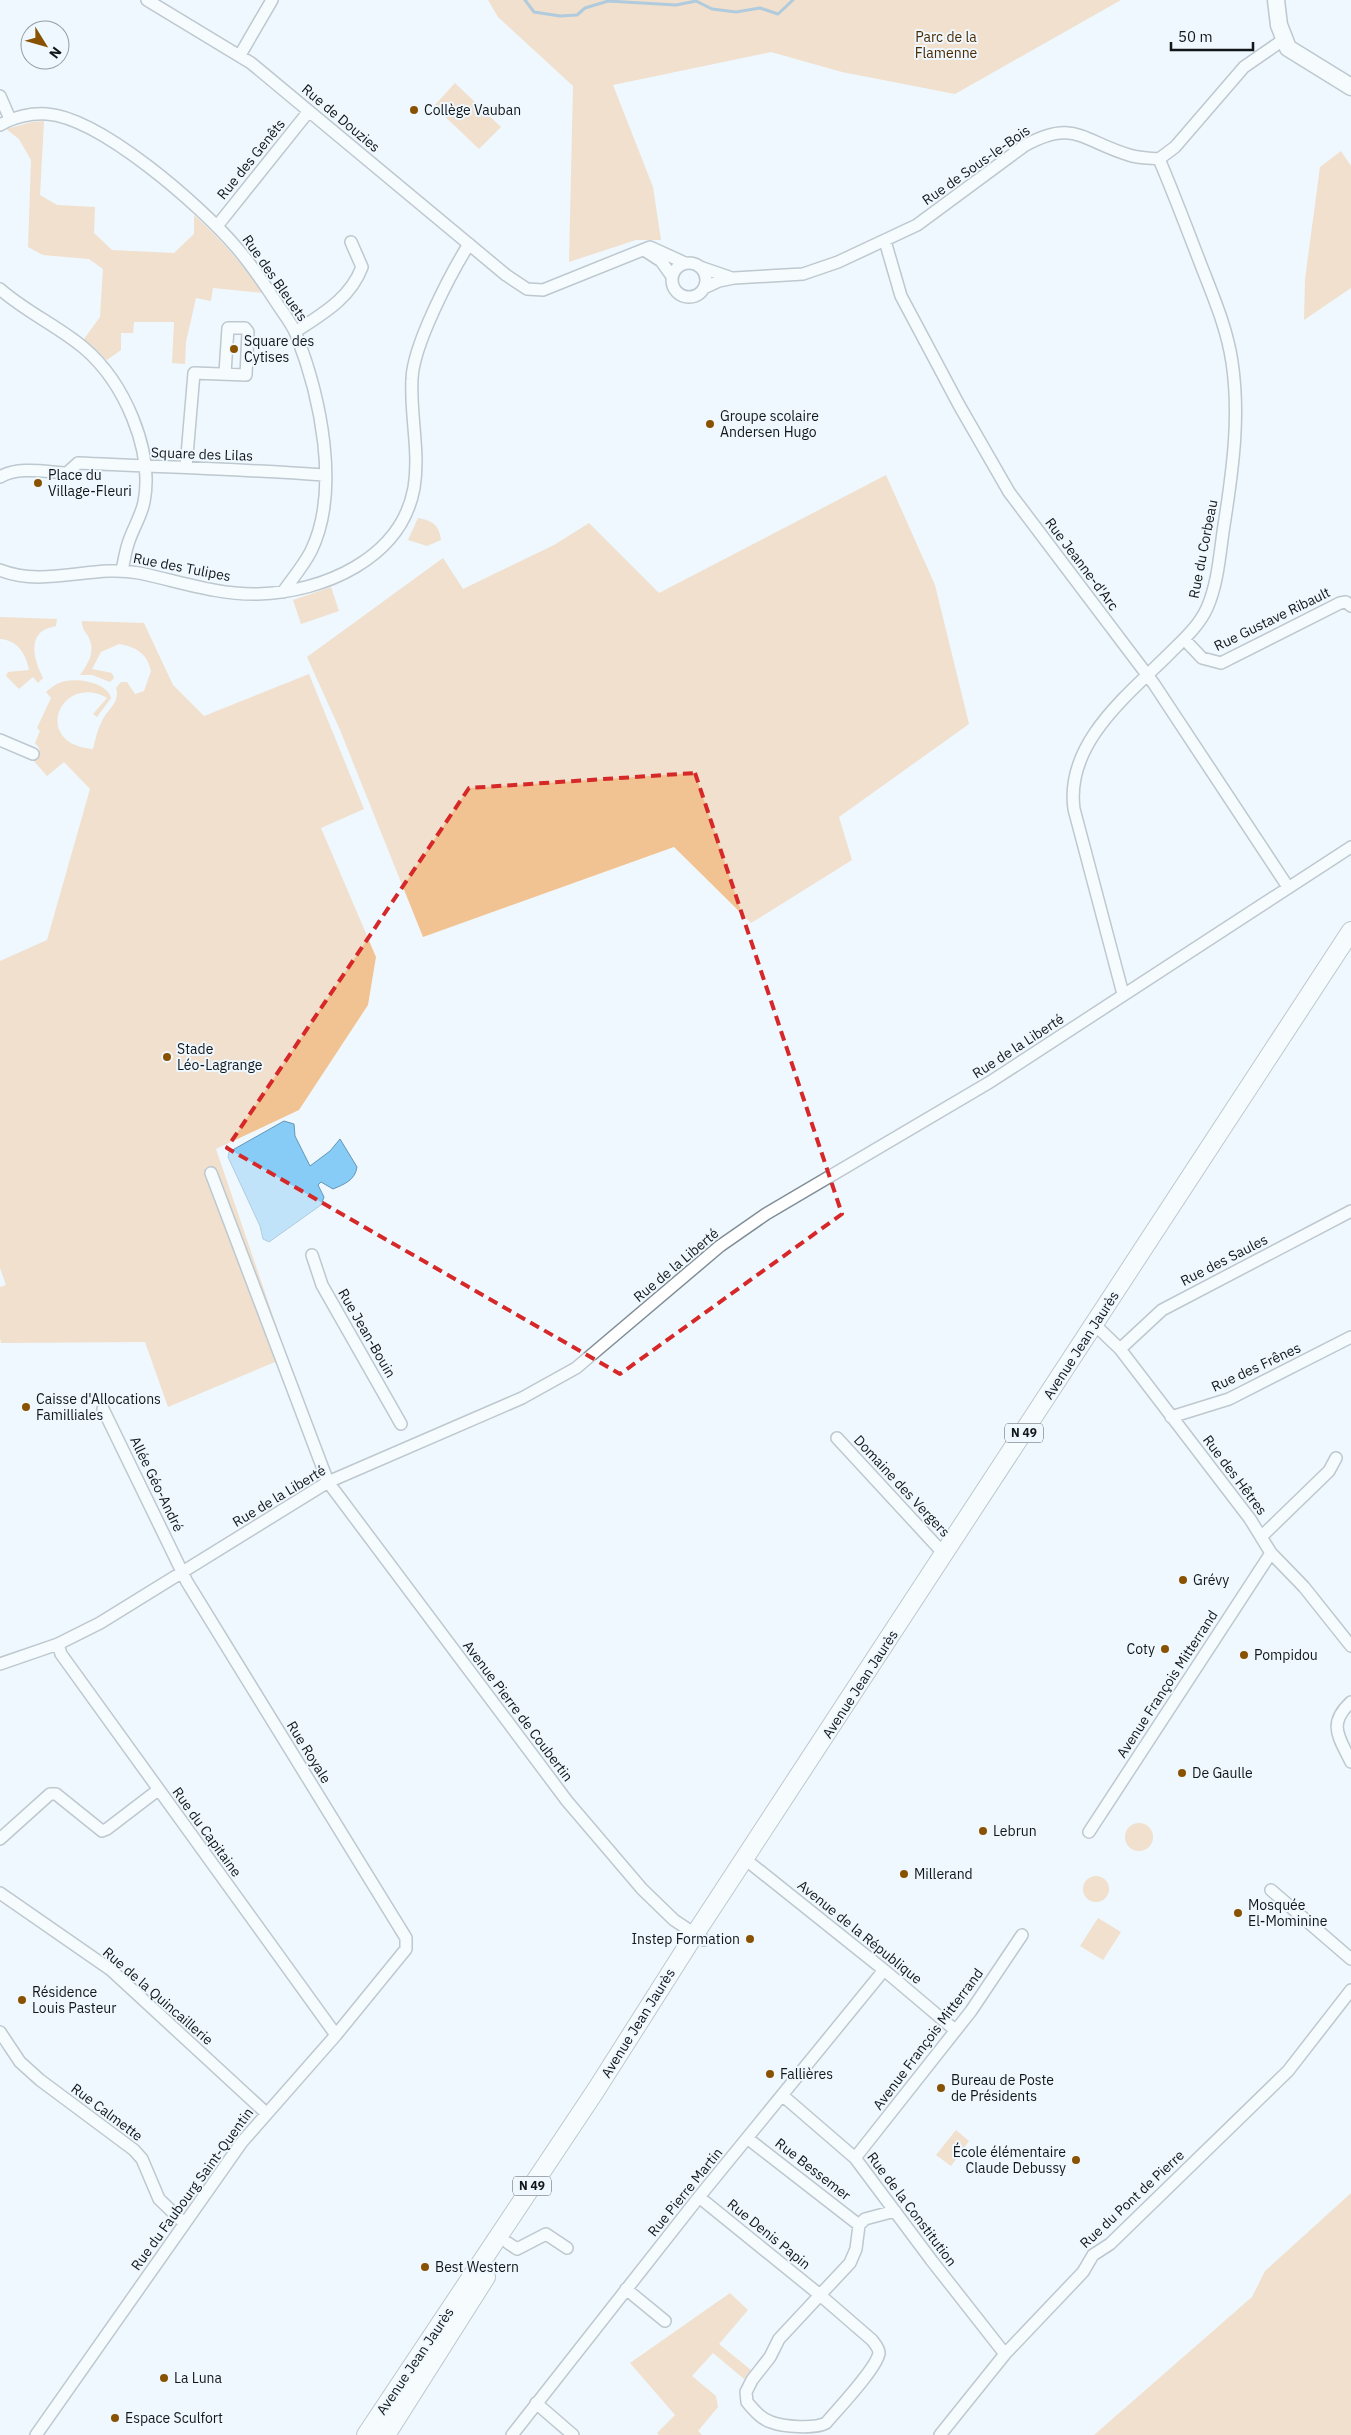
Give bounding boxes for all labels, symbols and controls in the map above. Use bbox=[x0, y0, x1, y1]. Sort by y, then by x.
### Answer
north arrow bbox=[20, 20, 70, 70]
scale bar bbox=[1171, 20, 1254, 52]
text: 50 m bbox=[1178, 27, 1213, 46]
park label: Parc de la Flamenne bbox=[915, 28, 978, 62]
text: N bbox=[45, 43, 66, 62]
street label: Rue de Douzies bbox=[298, 80, 384, 156]
place label: Collège Vauban bbox=[424, 101, 521, 119]
marker: Collège Vauban bbox=[408, 104, 420, 116]
street label: Rue des Genêts bbox=[213, 115, 289, 203]
street label: Rue de Sous-le-Bois bbox=[919, 121, 1034, 209]
street label: Rue des Bleuets bbox=[238, 231, 312, 325]
place label: Square des Cytises bbox=[244, 332, 315, 366]
marker: Square des Cytises bbox=[228, 343, 240, 355]
place label: Groupe scolaire Andersen Hugo bbox=[720, 407, 819, 441]
marker: Groupe scolaire Andersen Hugo bbox=[704, 418, 716, 430]
street label: Square des Lilas bbox=[151, 443, 254, 465]
place label: Place du Village-Fleuri bbox=[48, 466, 132, 500]
marker: Place du Village-Fleuri bbox=[32, 477, 44, 489]
street label: Rue du Corbeau bbox=[1185, 498, 1221, 600]
street label: Rue Jeanne-d'Arc bbox=[1041, 514, 1123, 614]
street label: Rue des Tulipes bbox=[132, 549, 232, 585]
street label: Rue Gustave Ribault bbox=[1211, 583, 1333, 655]
street label: Rue de la Liberté bbox=[969, 1010, 1067, 1082]
place label: Stade Léo-Lagrange bbox=[177, 1040, 263, 1074]
marker: Stade Léo-Lagrange bbox=[161, 1051, 173, 1063]
street label: Rue de la Liberté bbox=[630, 1224, 722, 1306]
street label: Rue des Saules bbox=[1177, 1230, 1271, 1290]
street label: Rue Jean-Bouin bbox=[334, 1285, 400, 1381]
street label: Avenue Jean Jaurès bbox=[1039, 1287, 1123, 1403]
street label: Rue des Frênes bbox=[1208, 1338, 1304, 1396]
place label: Caisse d'Allocations Familliales bbox=[36, 1390, 161, 1424]
marker: Caisse d'Allocations Familliales bbox=[20, 1401, 32, 1413]
road number: N 49 bbox=[1005, 1424, 1043, 1442]
street label: Domaine des Vergers bbox=[850, 1431, 954, 1541]
street label: Rue des Hêtres bbox=[1199, 1431, 1271, 1519]
street label: Allée Géo-André bbox=[126, 1433, 188, 1535]
street label: Rue de la Liberté bbox=[229, 1461, 329, 1531]
place label: Grévy bbox=[1193, 1571, 1229, 1589]
marker: Grévy bbox=[1177, 1574, 1189, 1586]
street label: Avenue François Mitterrand bbox=[1112, 1607, 1222, 1761]
street label: Avenue Jean Jaurès bbox=[818, 1626, 902, 1742]
street label: Avenue Pierre de Coubertin bbox=[459, 1637, 577, 1785]
place label: Coty bbox=[1127, 1640, 1155, 1658]
marker: Coty bbox=[1159, 1643, 1171, 1655]
place label: Pompidou bbox=[1254, 1646, 1318, 1664]
marker: Pompidou bbox=[1238, 1649, 1250, 1661]
street label: Rue Royale bbox=[283, 1717, 335, 1787]
place label: De Gaulle bbox=[1192, 1764, 1253, 1782]
marker: De Gaulle bbox=[1176, 1767, 1188, 1779]
street label: Rue du Capitaine bbox=[168, 1784, 246, 1881]
place label: Lebrun bbox=[993, 1822, 1037, 1840]
marker: Lebrun bbox=[977, 1825, 989, 1837]
place label: Millerand bbox=[914, 1865, 973, 1883]
marker: Millerand bbox=[898, 1868, 910, 1880]
street label: Avenue de la République bbox=[794, 1876, 926, 1988]
place label: Mosquée El-Mominine bbox=[1248, 1896, 1328, 1930]
marker: Mosquée El-Mominine bbox=[1232, 1907, 1244, 1919]
place label: Instep Formation bbox=[631, 1930, 740, 1948]
marker: Instep Formation bbox=[744, 1933, 756, 1945]
street label: Rue de la Quincaillerie bbox=[99, 1943, 217, 2049]
street label: Avenue Jean Jaurès bbox=[597, 1965, 679, 2081]
street label: Avenue François Mitterrand bbox=[869, 1965, 987, 2113]
place label: Résidence Louis Pasteur bbox=[32, 1983, 116, 2017]
marker: Résidence Louis Pasteur bbox=[16, 1994, 28, 2006]
place label: Fallières bbox=[780, 2065, 833, 2083]
marker: Fallières bbox=[764, 2068, 776, 2080]
place label: Bureau de Poste de Présidents bbox=[951, 2071, 1054, 2105]
street label: Rue Calmette bbox=[68, 2079, 147, 2145]
marker: Bureau de Poste de Présidents bbox=[935, 2082, 947, 2094]
street label: Rue du Faubourg Saint-Quentin bbox=[127, 2104, 257, 2274]
street label: Rue Bessemer bbox=[772, 2134, 854, 2204]
place label: École élémentaire Claude Debussy bbox=[953, 2142, 1066, 2177]
street label: Rue Pierre Martin bbox=[644, 2144, 726, 2240]
street label: Rue du Pont de Pierre bbox=[1076, 2146, 1188, 2252]
street label: Rue de la Constitution bbox=[863, 2148, 961, 2270]
marker: École élémentaire Claude Debussy bbox=[1070, 2154, 1082, 2166]
road number: N 49 bbox=[513, 2176, 551, 2196]
street label: Rue Denis Papin bbox=[724, 2195, 814, 2273]
place label: Best Western bbox=[435, 2258, 519, 2276]
marker: Best Western bbox=[419, 2261, 431, 2273]
street label: Avenue Jean Jaurès bbox=[372, 2304, 458, 2418]
place label: La Luna bbox=[174, 2369, 223, 2387]
marker: La Luna bbox=[158, 2372, 170, 2384]
place label: Espace Sculfort bbox=[125, 2409, 223, 2427]
marker: Espace Sculfort bbox=[109, 2412, 121, 2424]

